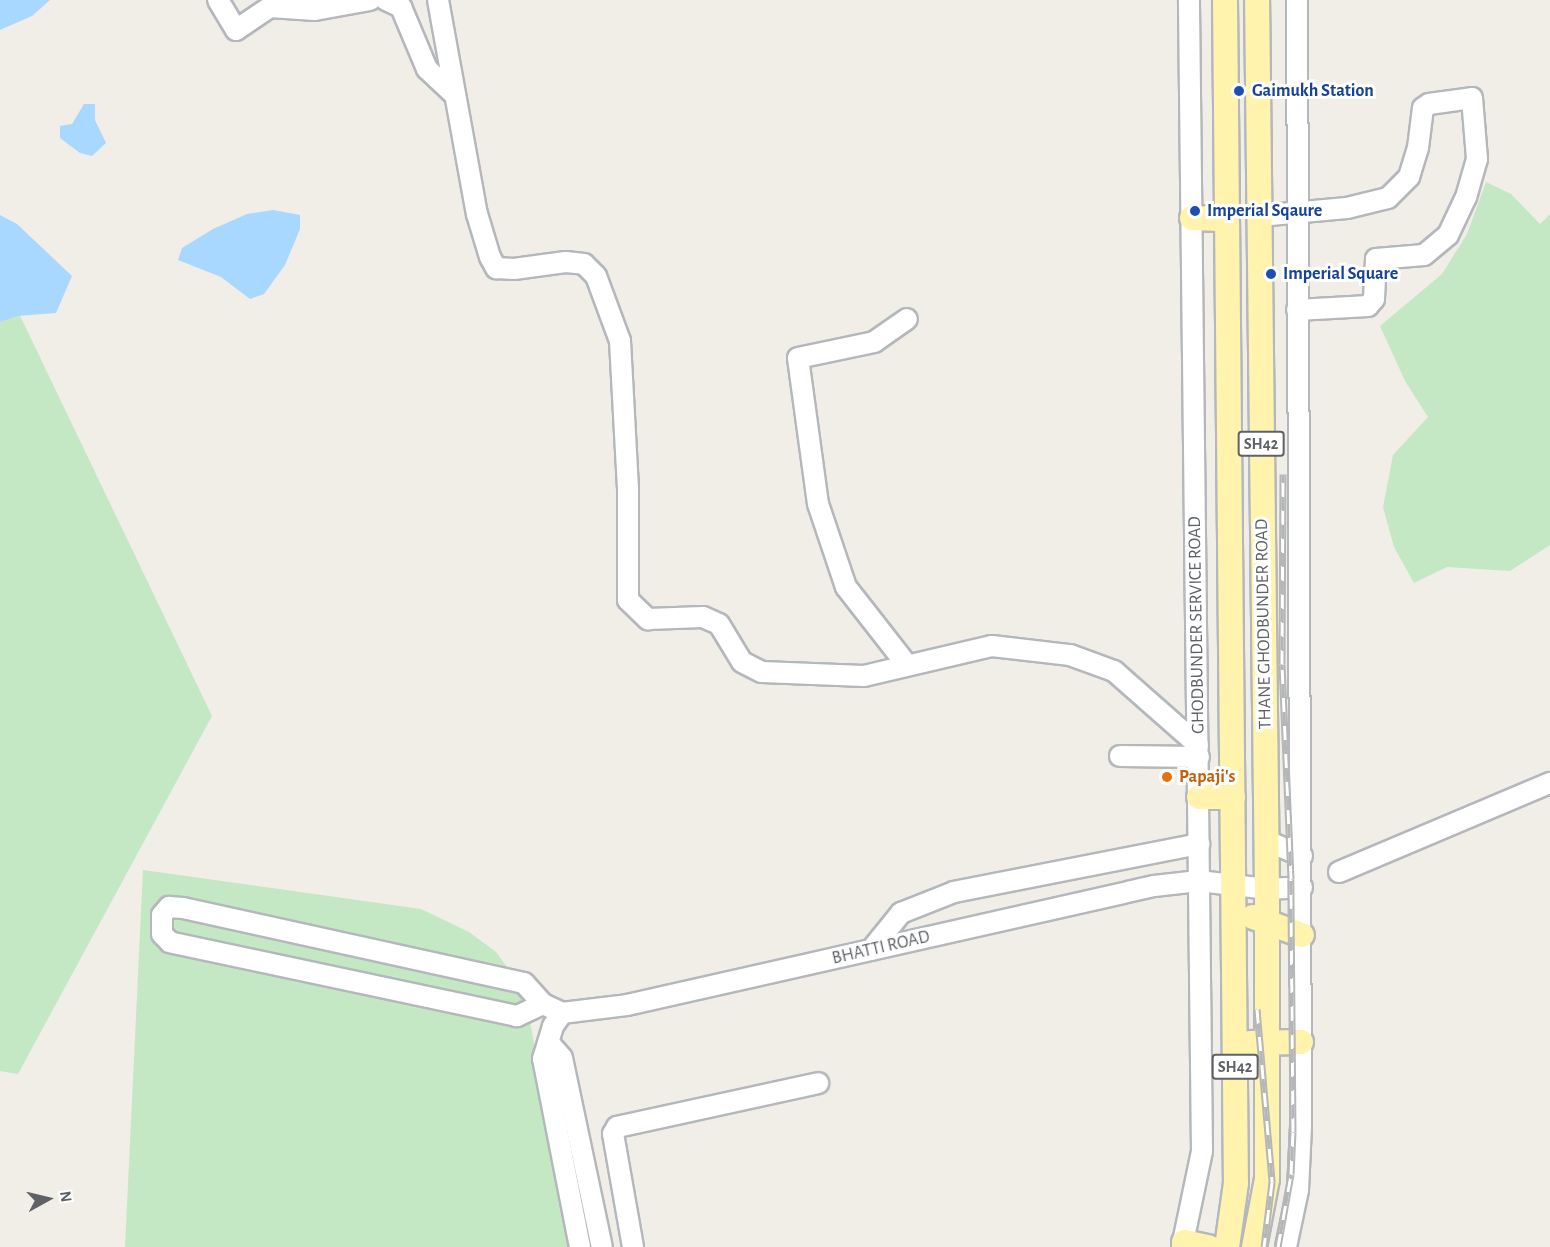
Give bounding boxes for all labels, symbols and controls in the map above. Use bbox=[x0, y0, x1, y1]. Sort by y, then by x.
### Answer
place label: Gaimukh Station bbox=[1252, 80, 1374, 102]
marker: Gaimukh Station bbox=[1230, 82, 1248, 100]
place label: Imperial Sqaure bbox=[1207, 200, 1322, 222]
marker: Imperial Sqaure bbox=[1188, 204, 1202, 218]
place label: Imperial Square bbox=[1283, 263, 1398, 285]
marker: Imperial Square bbox=[1264, 267, 1278, 281]
road number: SH42 bbox=[1237, 431, 1285, 457]
street label: GHODBUNDER SERVICE ROAD bbox=[1184, 516, 1210, 734]
street label: THANE GHODBUNDER ROAD bbox=[1251, 518, 1277, 730]
place label: Papaji's bbox=[1179, 766, 1235, 788]
marker: Papaji's bbox=[1160, 770, 1174, 784]
street label: BHATTI ROAD bbox=[830, 926, 932, 970]
road number: SH42 bbox=[1211, 1054, 1259, 1080]
north arrow bbox=[18, 1169, 78, 1229]
text: N bbox=[57, 1190, 75, 1203]

